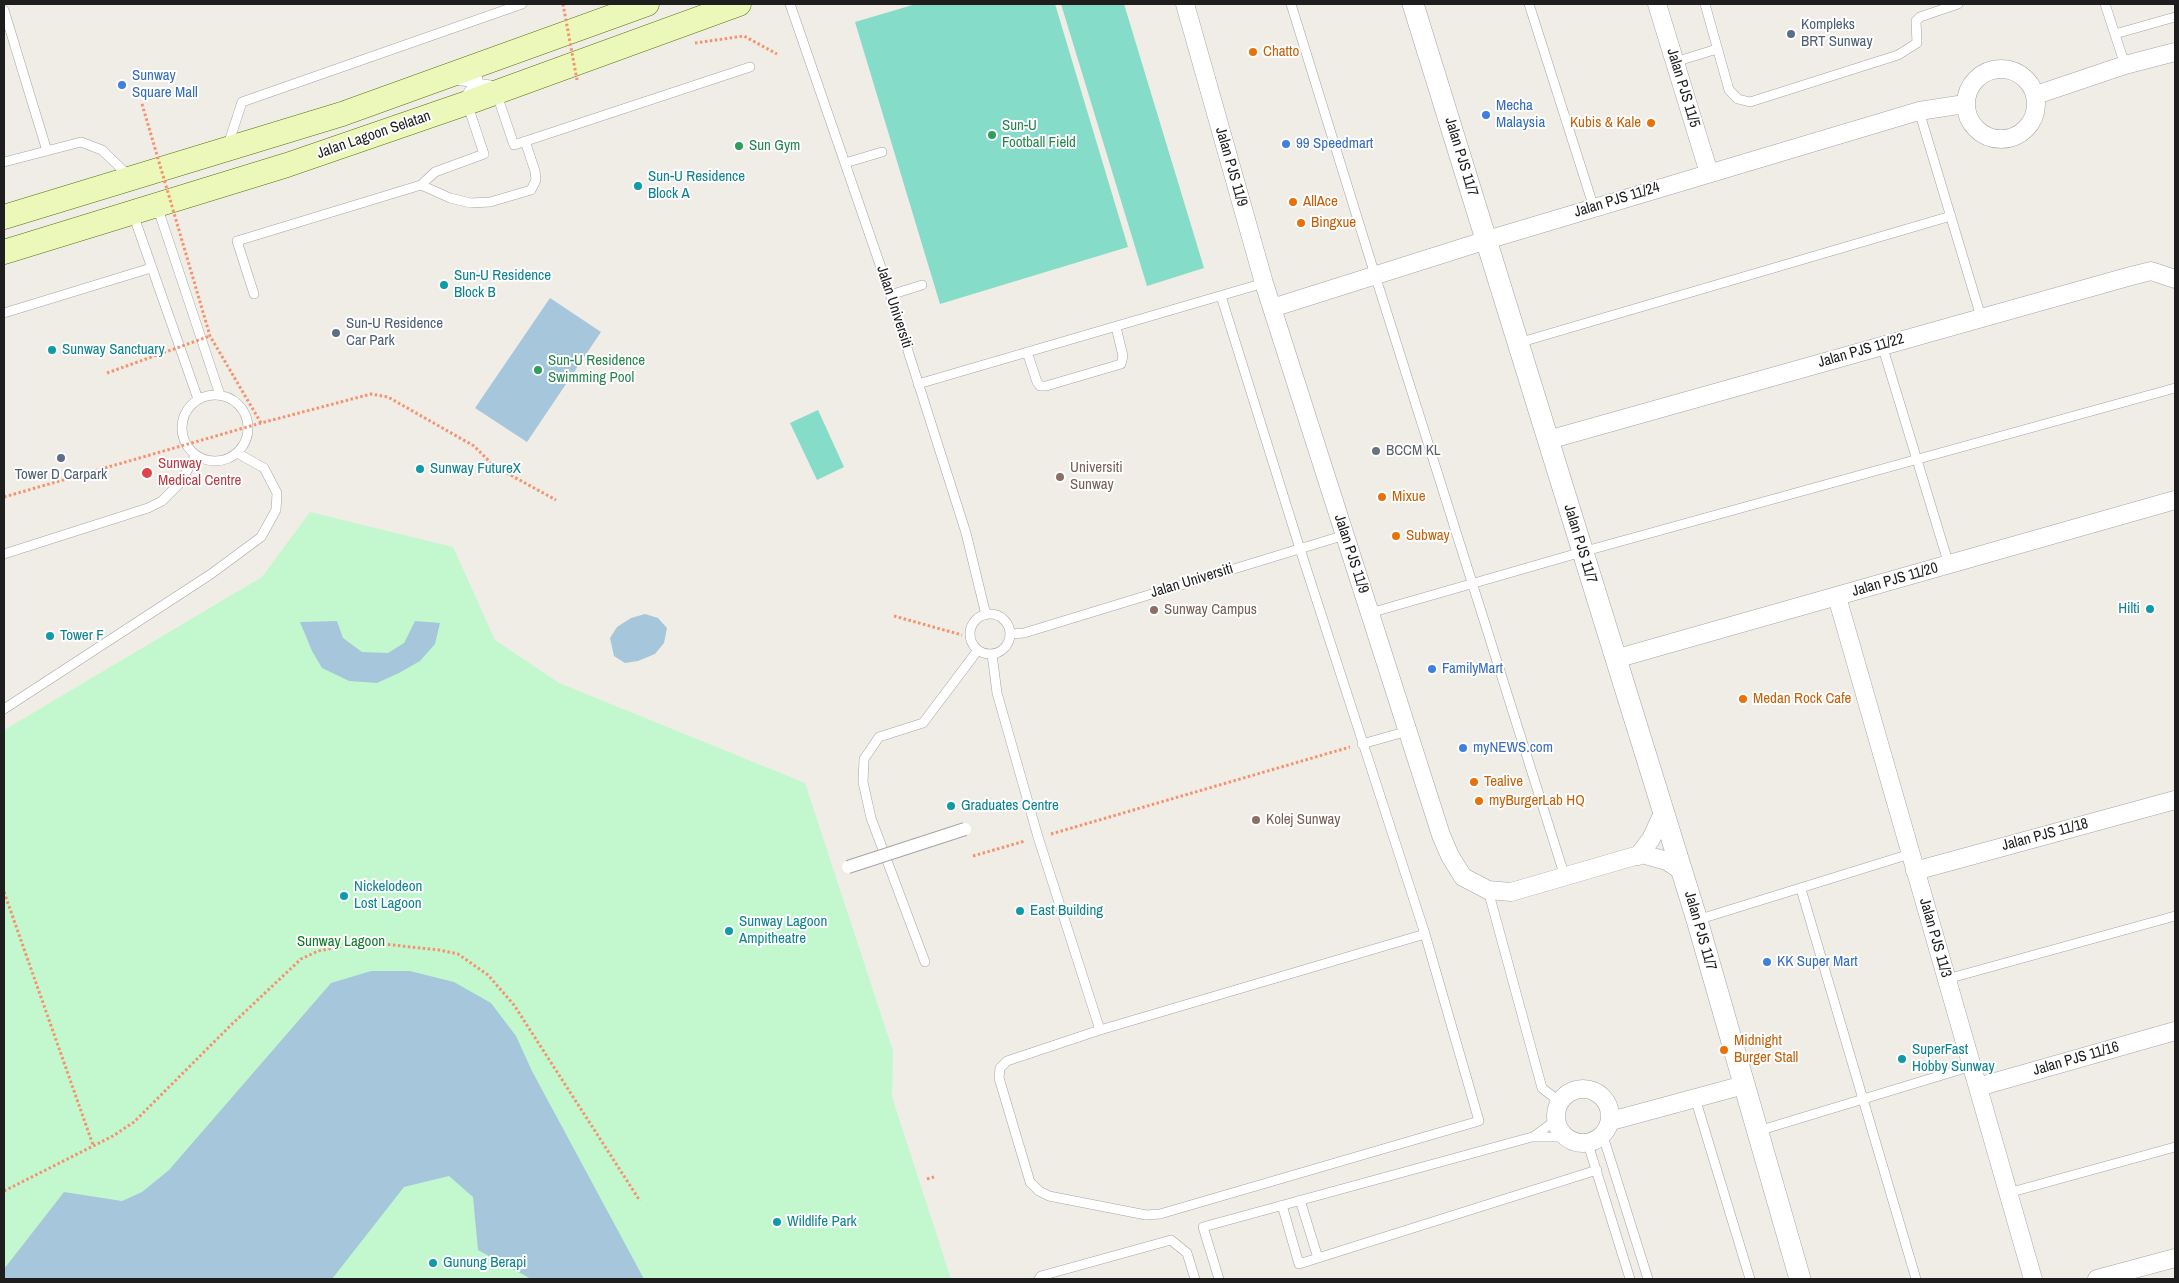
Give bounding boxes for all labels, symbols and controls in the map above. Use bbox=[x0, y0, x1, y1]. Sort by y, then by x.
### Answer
place label: Kompleks BRT Sunway bbox=[1801, 16, 1873, 51]
marker: Kompleks BRT Sunway bbox=[1785, 28, 1797, 40]
place label: Chatto bbox=[1263, 43, 1299, 61]
marker: Chatto bbox=[1247, 46, 1259, 58]
street label: Jalan PJS 11/5 bbox=[1662, 46, 1704, 130]
place label: Sunway Square Mall bbox=[132, 67, 198, 102]
marker: Sunway Square Mall bbox=[116, 79, 128, 91]
place label: Mecha Malaysia bbox=[1496, 97, 1545, 132]
street label: Jalan Lagoon Selatan bbox=[315, 107, 433, 163]
marker: Mecha Malaysia bbox=[1480, 109, 1492, 121]
place label: Kubis & Kale bbox=[1570, 114, 1641, 132]
street label: Jalan PJS 11/7 bbox=[1440, 115, 1482, 199]
place label: Sun-U Football Field bbox=[1002, 117, 1076, 152]
marker: Kubis & Kale bbox=[1645, 117, 1657, 129]
street label: Jalan PJS 11/9 bbox=[1211, 125, 1251, 209]
marker: Sun-U Football Field bbox=[986, 129, 998, 141]
place label: 99 Speedmart bbox=[1296, 135, 1373, 153]
place label: Sun Gym bbox=[749, 137, 800, 155]
marker: 99 Speedmart bbox=[1280, 138, 1292, 150]
marker: Sun Gym bbox=[733, 140, 745, 152]
place label: Sun-U Residence Block A bbox=[648, 168, 745, 203]
street label: Jalan PJS 11/24 bbox=[1572, 178, 1662, 222]
marker: Sun-U Residence Block A bbox=[632, 180, 644, 192]
place label: AllAce bbox=[1303, 193, 1338, 211]
marker: AllAce bbox=[1287, 196, 1299, 208]
place label: Bingxue bbox=[1311, 214, 1356, 232]
marker: Bingxue bbox=[1295, 217, 1307, 229]
street label: Jalan Universiti bbox=[872, 264, 916, 350]
place label: Sun-U Residence Block B bbox=[454, 267, 551, 302]
marker: Sun-U Residence Block B bbox=[438, 279, 450, 291]
place label: Sun-U Residence Car Park bbox=[346, 315, 443, 350]
marker: Sun-U Residence Car Park bbox=[330, 327, 342, 339]
street label: Jalan PJS 11/22 bbox=[1816, 330, 1906, 372]
place label: Sunway Sanctuary bbox=[62, 341, 165, 359]
marker: Sunway Sanctuary bbox=[46, 344, 58, 356]
place label: Sun-U Residence Swimming Pool bbox=[548, 352, 645, 387]
marker: Sun-U Residence Swimming Pool bbox=[532, 364, 544, 376]
place label: BCCM KL bbox=[1386, 442, 1441, 460]
marker: BCCM KL bbox=[1370, 445, 1382, 457]
marker: Tower D Carpark bbox=[55, 452, 67, 464]
place label: Sunway Medical Centre bbox=[158, 455, 241, 490]
place label: Universiti Sunway bbox=[1070, 459, 1123, 494]
place label: Sunway FutureX bbox=[430, 460, 521, 478]
marker: Sunway FutureX bbox=[414, 463, 426, 475]
place label: Tower D Carpark bbox=[15, 466, 107, 484]
marker: Sunway Medical Centre bbox=[140, 466, 154, 480]
marker: Universiti Sunway bbox=[1054, 471, 1066, 483]
place label: Mixue bbox=[1392, 488, 1425, 506]
marker: Mixue bbox=[1376, 491, 1388, 503]
street label: Jalan PJS 11/7 bbox=[1559, 502, 1601, 586]
street label: Jalan PJS 11/9 bbox=[1330, 512, 1372, 596]
place label: Subway bbox=[1406, 527, 1450, 545]
marker: Subway bbox=[1390, 530, 1402, 542]
street label: Jalan PJS 11/20 bbox=[1850, 559, 1940, 601]
street label: Jalan Universiti bbox=[1149, 560, 1235, 602]
place label: Hilti bbox=[2118, 600, 2140, 618]
place label: Sunway Campus bbox=[1164, 601, 1257, 619]
marker: Hilti bbox=[2144, 603, 2156, 615]
marker: Sunway Campus bbox=[1148, 604, 1160, 616]
place label: Tower F bbox=[60, 627, 104, 645]
marker: Tower F bbox=[44, 630, 56, 642]
place label: FamilyMart bbox=[1442, 660, 1503, 678]
marker: FamilyMart bbox=[1426, 663, 1438, 675]
place label: Medan Rock Cafe bbox=[1753, 690, 1851, 708]
marker: Medan Rock Cafe bbox=[1737, 693, 1749, 705]
place label: myNEWS.com bbox=[1473, 739, 1553, 757]
marker: myNEWS.com bbox=[1457, 742, 1469, 754]
place label: Tealive bbox=[1484, 773, 1523, 791]
marker: Tealive bbox=[1468, 776, 1480, 788]
place label: myBurgerLab HQ bbox=[1489, 792, 1585, 810]
marker: myBurgerLab HQ bbox=[1473, 795, 1485, 807]
place label: Graduates Centre bbox=[961, 797, 1059, 815]
marker: Graduates Centre bbox=[945, 800, 957, 812]
place label: Kolej Sunway bbox=[1266, 811, 1341, 829]
marker: Kolej Sunway bbox=[1250, 814, 1262, 826]
street label: Jalan PJS 11/18 bbox=[2000, 815, 2090, 855]
place label: Nickelodeon Lost Lagoon bbox=[354, 878, 422, 913]
street label: Jalan PJS 11/7 bbox=[1680, 889, 1720, 973]
marker: Nickelodeon Lost Lagoon bbox=[338, 890, 350, 902]
street label: Jalan PJS 11/3 bbox=[1915, 896, 1955, 980]
place label: East Building bbox=[1030, 902, 1103, 920]
marker: East Building bbox=[1014, 905, 1026, 917]
place label: Sunway Lagoon Ampitheatre bbox=[739, 913, 827, 948]
marker: Sunway Lagoon Ampitheatre bbox=[723, 925, 735, 937]
park label: Sunway Lagoon bbox=[297, 933, 385, 951]
place label: KK Super Mart bbox=[1777, 953, 1858, 971]
marker: KK Super Mart bbox=[1761, 956, 1773, 968]
place label: Midnight Burger Stall bbox=[1734, 1032, 1798, 1067]
street label: Jalan PJS 11/16 bbox=[2031, 1038, 2121, 1080]
place label: SuperFast Hobby Sunway bbox=[1912, 1041, 1995, 1076]
marker: Midnight Burger Stall bbox=[1718, 1044, 1730, 1056]
marker: SuperFast Hobby Sunway bbox=[1896, 1053, 1908, 1065]
place label: Wildlife Park bbox=[787, 1213, 857, 1231]
marker: Wildlife Park bbox=[771, 1216, 783, 1228]
place label: Gunung Berapi bbox=[443, 1254, 526, 1272]
marker: Gunung Berapi bbox=[427, 1257, 439, 1269]

